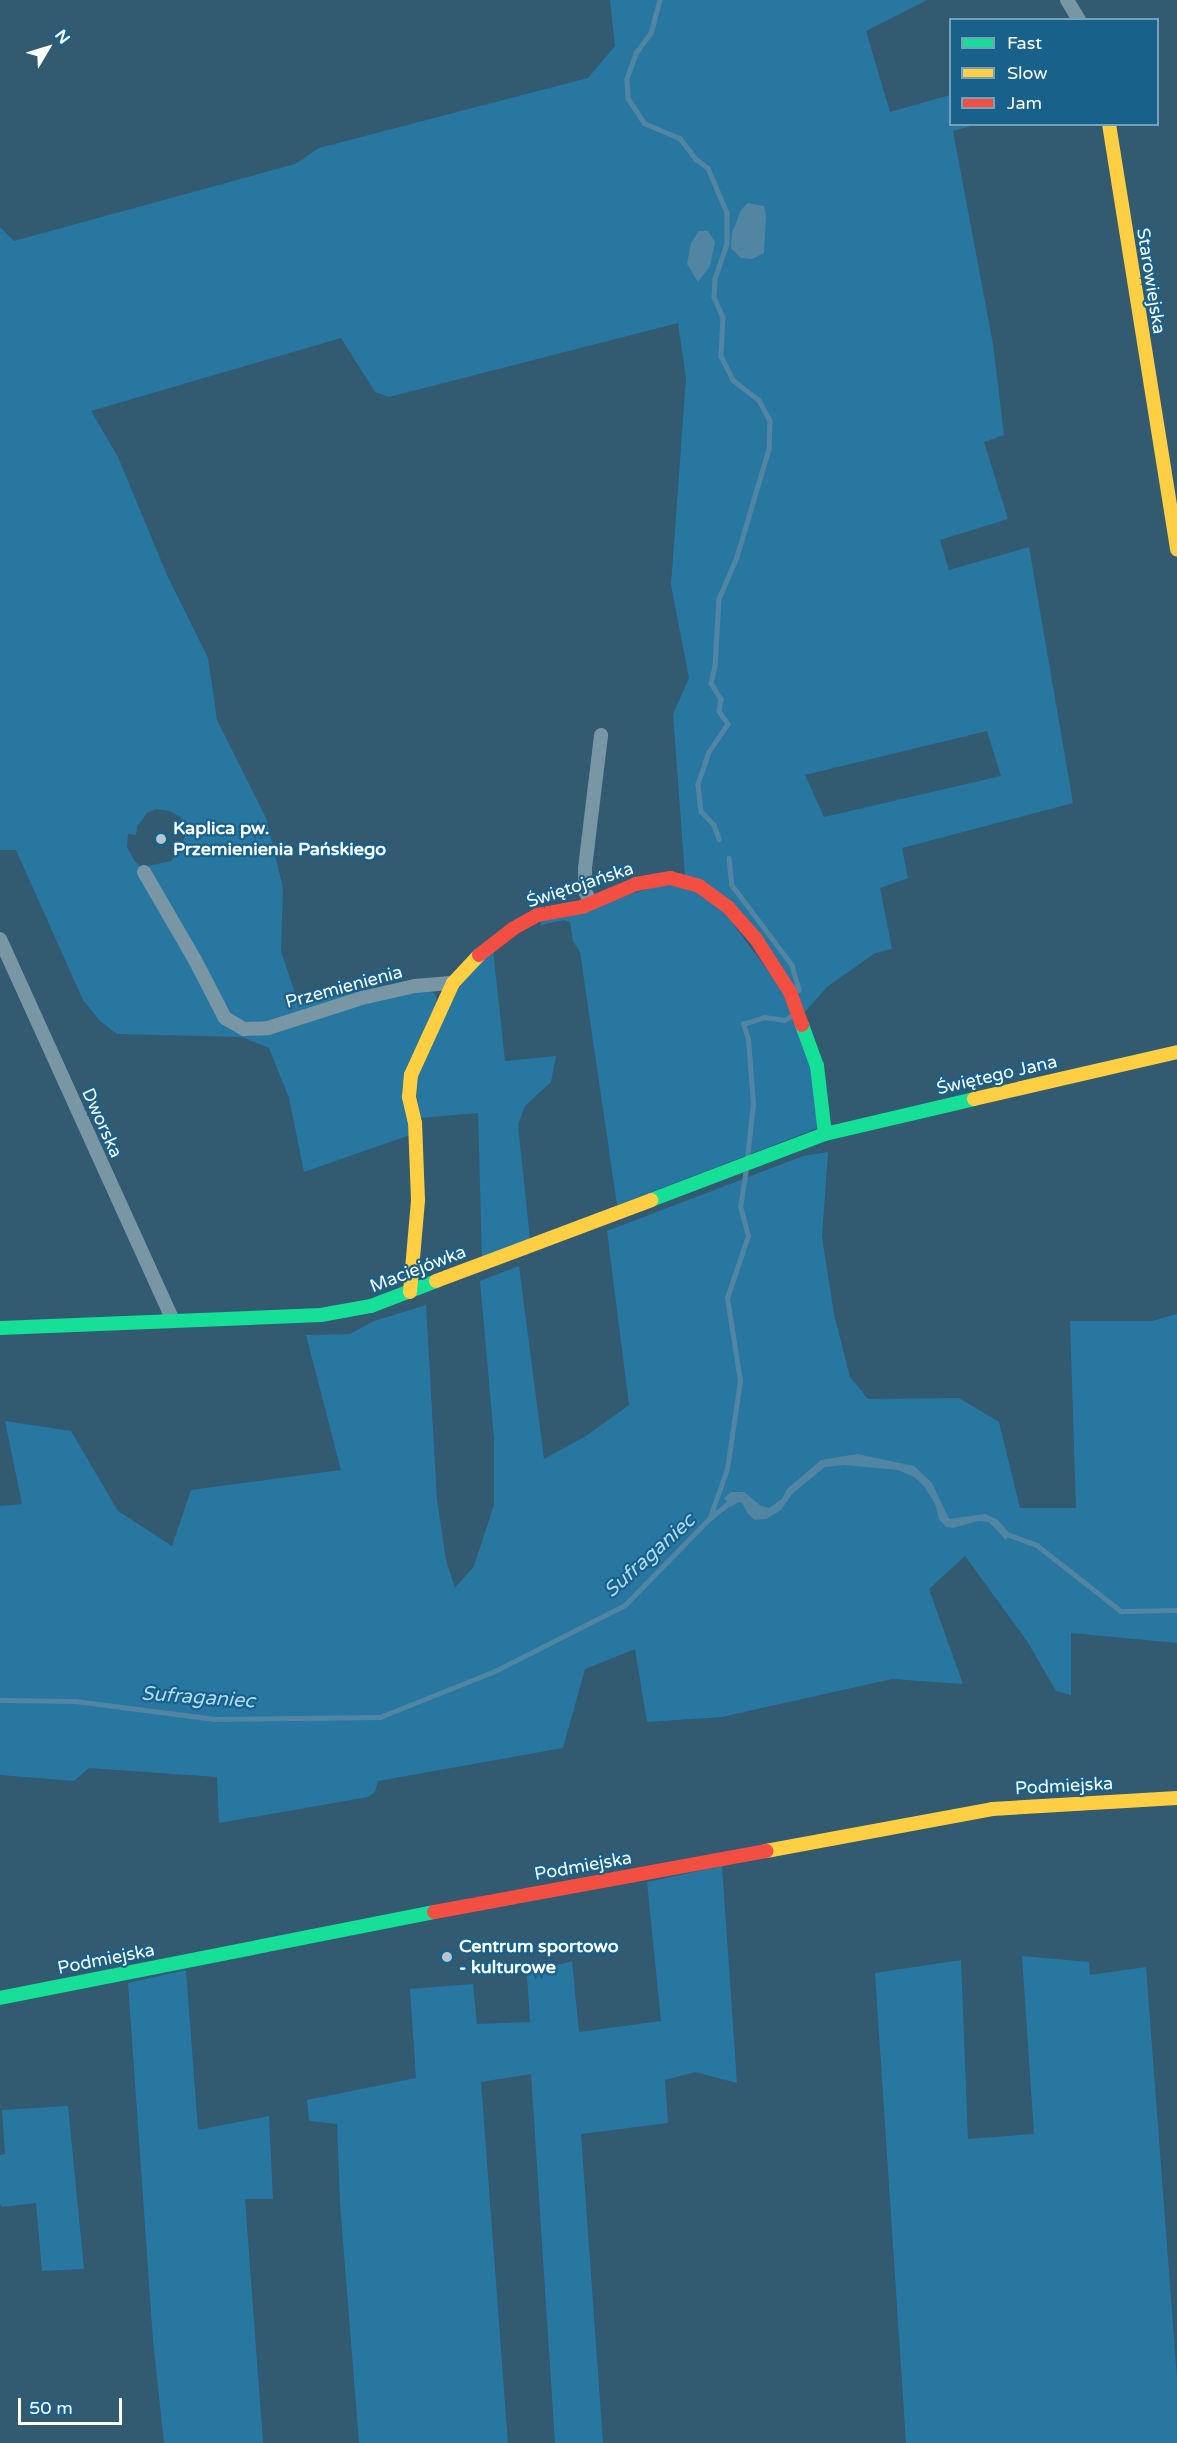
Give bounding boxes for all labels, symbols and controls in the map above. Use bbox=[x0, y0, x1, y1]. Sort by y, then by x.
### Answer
north arrow bbox=[18, 18, 78, 78]
legend bbox=[949, 18, 1159, 126]
text: N bbox=[50, 26, 74, 48]
text: Fast bbox=[1007, 32, 1042, 54]
text: Slow bbox=[1007, 62, 1048, 84]
text: Jam bbox=[1007, 92, 1042, 114]
street label: Starowiejska bbox=[1132, 226, 1170, 336]
place label: Kaplica pw. Przemienienia Pańskiego bbox=[173, 818, 386, 860]
marker: Kaplica pw. Przemienienia Pańskiego bbox=[154, 832, 168, 846]
street label: Świętojańska bbox=[524, 858, 636, 912]
street label: Przemienienia bbox=[283, 961, 405, 1013]
street label: Świętego Jana bbox=[935, 1051, 1059, 1099]
street label: Dworska bbox=[77, 1085, 127, 1161]
street label: Maciejówka bbox=[367, 1241, 469, 1297]
water label: Sufraganiec bbox=[600, 1509, 700, 1603]
water label: Sufraganiec bbox=[140, 1682, 256, 1714]
street label: Podmiejska bbox=[1014, 1773, 1114, 1799]
street label: Podmiejska bbox=[533, 1847, 633, 1885]
place label: Centrum sportowo - kulturowe bbox=[459, 1936, 619, 1978]
street label: Podmiejska bbox=[56, 1939, 156, 1979]
marker: Centrum sportowo - kulturowe bbox=[440, 1950, 454, 1964]
scale bar bbox=[21, 2386, 124, 2424]
text: 50 m bbox=[29, 2397, 73, 2419]

